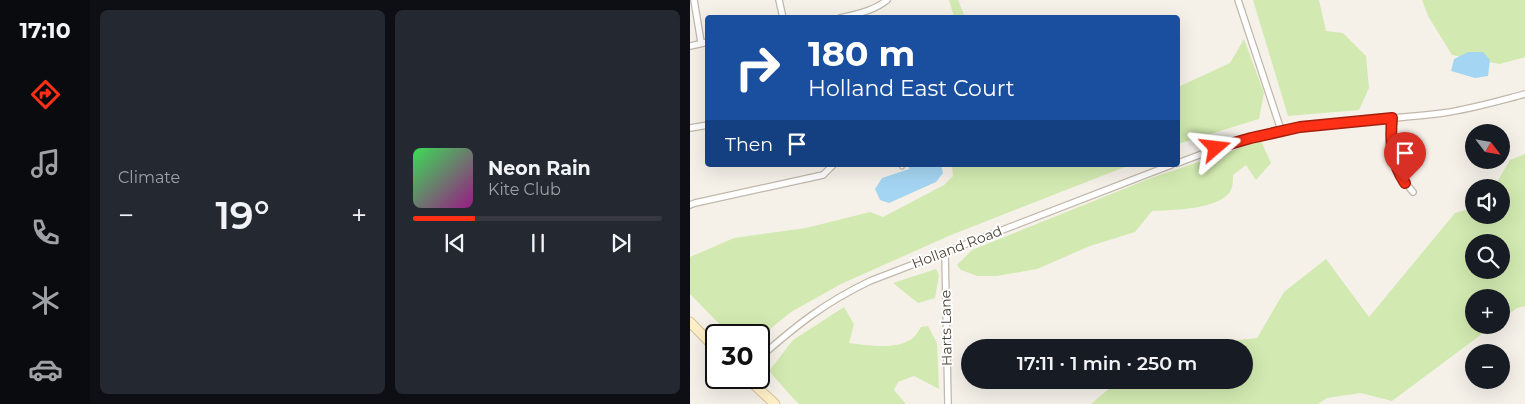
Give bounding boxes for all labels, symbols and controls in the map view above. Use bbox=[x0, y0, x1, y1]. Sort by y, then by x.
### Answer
text: 17:10 bbox=[19, 17, 71, 44]
text: 180 m bbox=[808, 32, 915, 75]
icon: right bbox=[725, 35, 790, 100]
text: Holland East Court bbox=[808, 75, 1015, 102]
icon: directions bbox=[28, 77, 63, 112]
position arrow bbox=[1189, 121, 1241, 173]
north arrow bbox=[1465, 124, 1510, 169]
map controls bbox=[1465, 124, 1510, 389]
icon: arrive bbox=[783, 130, 811, 158]
pin bbox=[1384, 132, 1426, 183]
text: Then bbox=[725, 133, 773, 156]
icon: arrive bbox=[1391, 139, 1419, 167]
icon: music bbox=[28, 146, 63, 181]
text: Neon Rain bbox=[488, 157, 591, 180]
text: Climate bbox=[118, 168, 180, 187]
button: sound bbox=[1465, 179, 1510, 224]
text: Kite Club bbox=[488, 180, 561, 199]
text: 19° bbox=[215, 192, 270, 239]
text: − bbox=[118, 198, 134, 232]
text: + bbox=[351, 198, 367, 232]
icon: phone bbox=[28, 215, 63, 250]
street label: Holland Road bbox=[909, 222, 1005, 272]
icon: previous bbox=[441, 229, 469, 257]
icon: pause bbox=[524, 229, 552, 257]
icon: next bbox=[607, 229, 635, 257]
button: search bbox=[1465, 234, 1510, 279]
icon: climate bbox=[28, 283, 63, 318]
button: + bbox=[1465, 289, 1510, 334]
street label: Harts Lane bbox=[936, 290, 956, 366]
speed limit sign: 30 bbox=[705, 324, 770, 389]
button: − bbox=[1465, 344, 1510, 389]
icon: car bbox=[28, 352, 63, 387]
text: 17:11 · 1 min · 250 m bbox=[1017, 352, 1197, 375]

